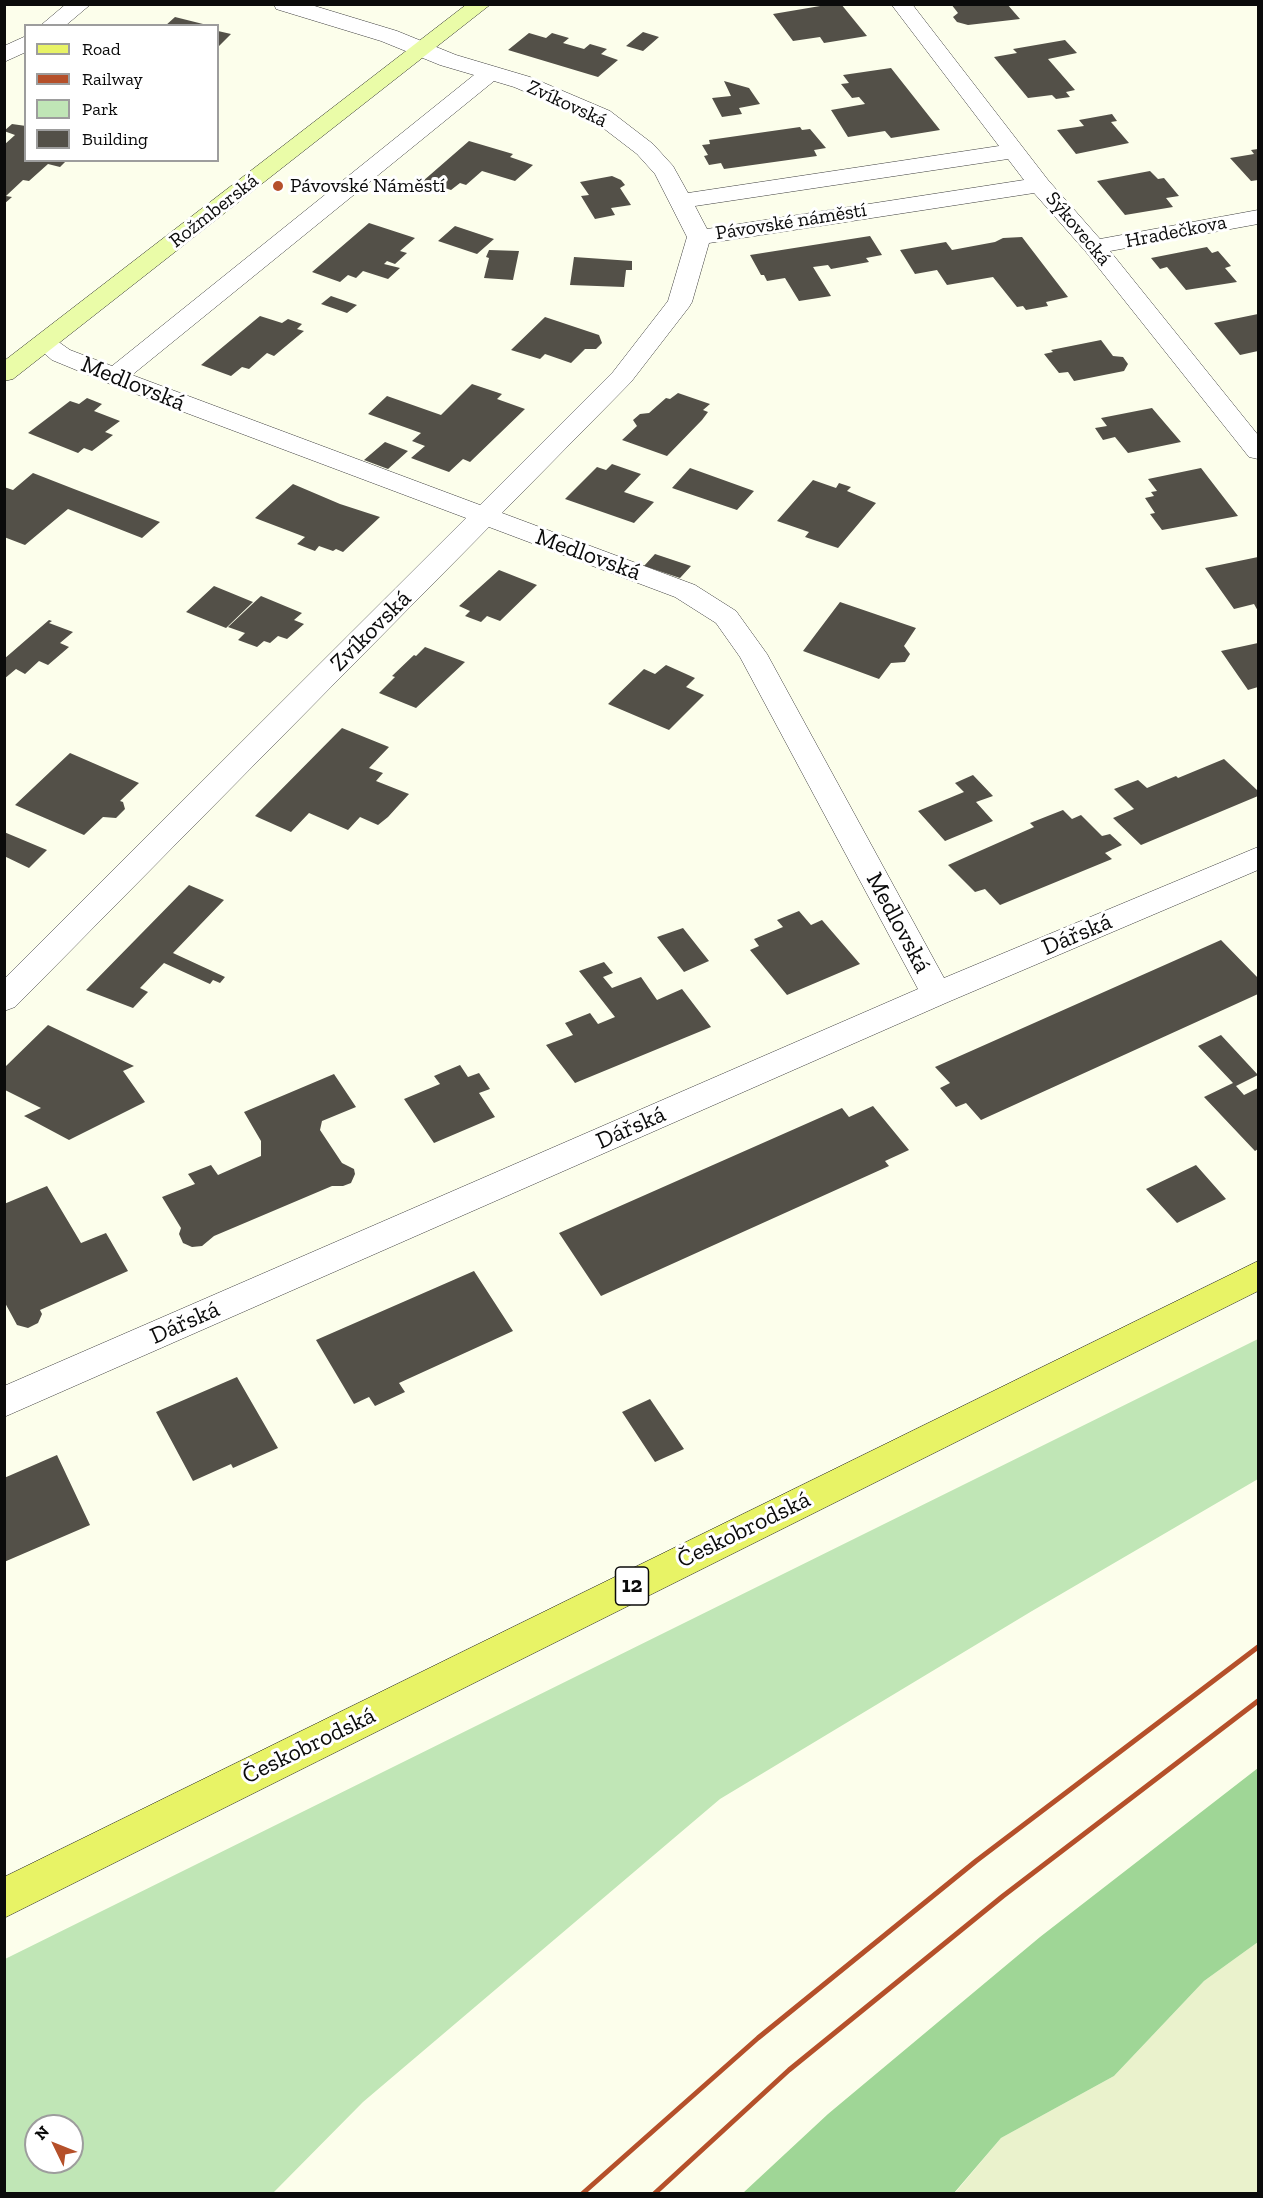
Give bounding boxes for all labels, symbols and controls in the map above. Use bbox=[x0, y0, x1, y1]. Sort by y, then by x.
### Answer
legend bbox=[24, 24, 219, 162]
text: Road bbox=[82, 38, 121, 60]
text: Railway bbox=[82, 68, 143, 90]
street label: Zvíkovská bbox=[523, 75, 611, 133]
text: Park bbox=[82, 98, 118, 120]
text: Building bbox=[82, 128, 148, 150]
street label: Rožmberská bbox=[165, 169, 263, 253]
place label: Pávovské Náměstí bbox=[290, 174, 445, 198]
marker: Pávovské Náměstí bbox=[271, 179, 285, 193]
street label: Sýkovecká bbox=[1040, 187, 1116, 271]
street label: Pávovské náměstí bbox=[714, 198, 868, 246]
street label: Hradečkova bbox=[1123, 210, 1229, 254]
street label: Medlovská bbox=[77, 350, 189, 418]
street label: Medlovská bbox=[531, 523, 645, 587]
street label: Zvíkovská bbox=[325, 585, 417, 677]
street label: Medlovská bbox=[859, 868, 937, 978]
street label: Dářská bbox=[1038, 907, 1116, 963]
street label: Dářská bbox=[592, 1100, 670, 1156]
street label: Dářská bbox=[146, 1295, 224, 1351]
street label: Českobrodská bbox=[673, 1485, 815, 1575]
road number: 12 bbox=[616, 1567, 648, 1605]
street label: Českobrodská bbox=[238, 1701, 380, 1791]
north arrow bbox=[24, 2114, 84, 2174]
text: N bbox=[31, 2122, 53, 2144]

